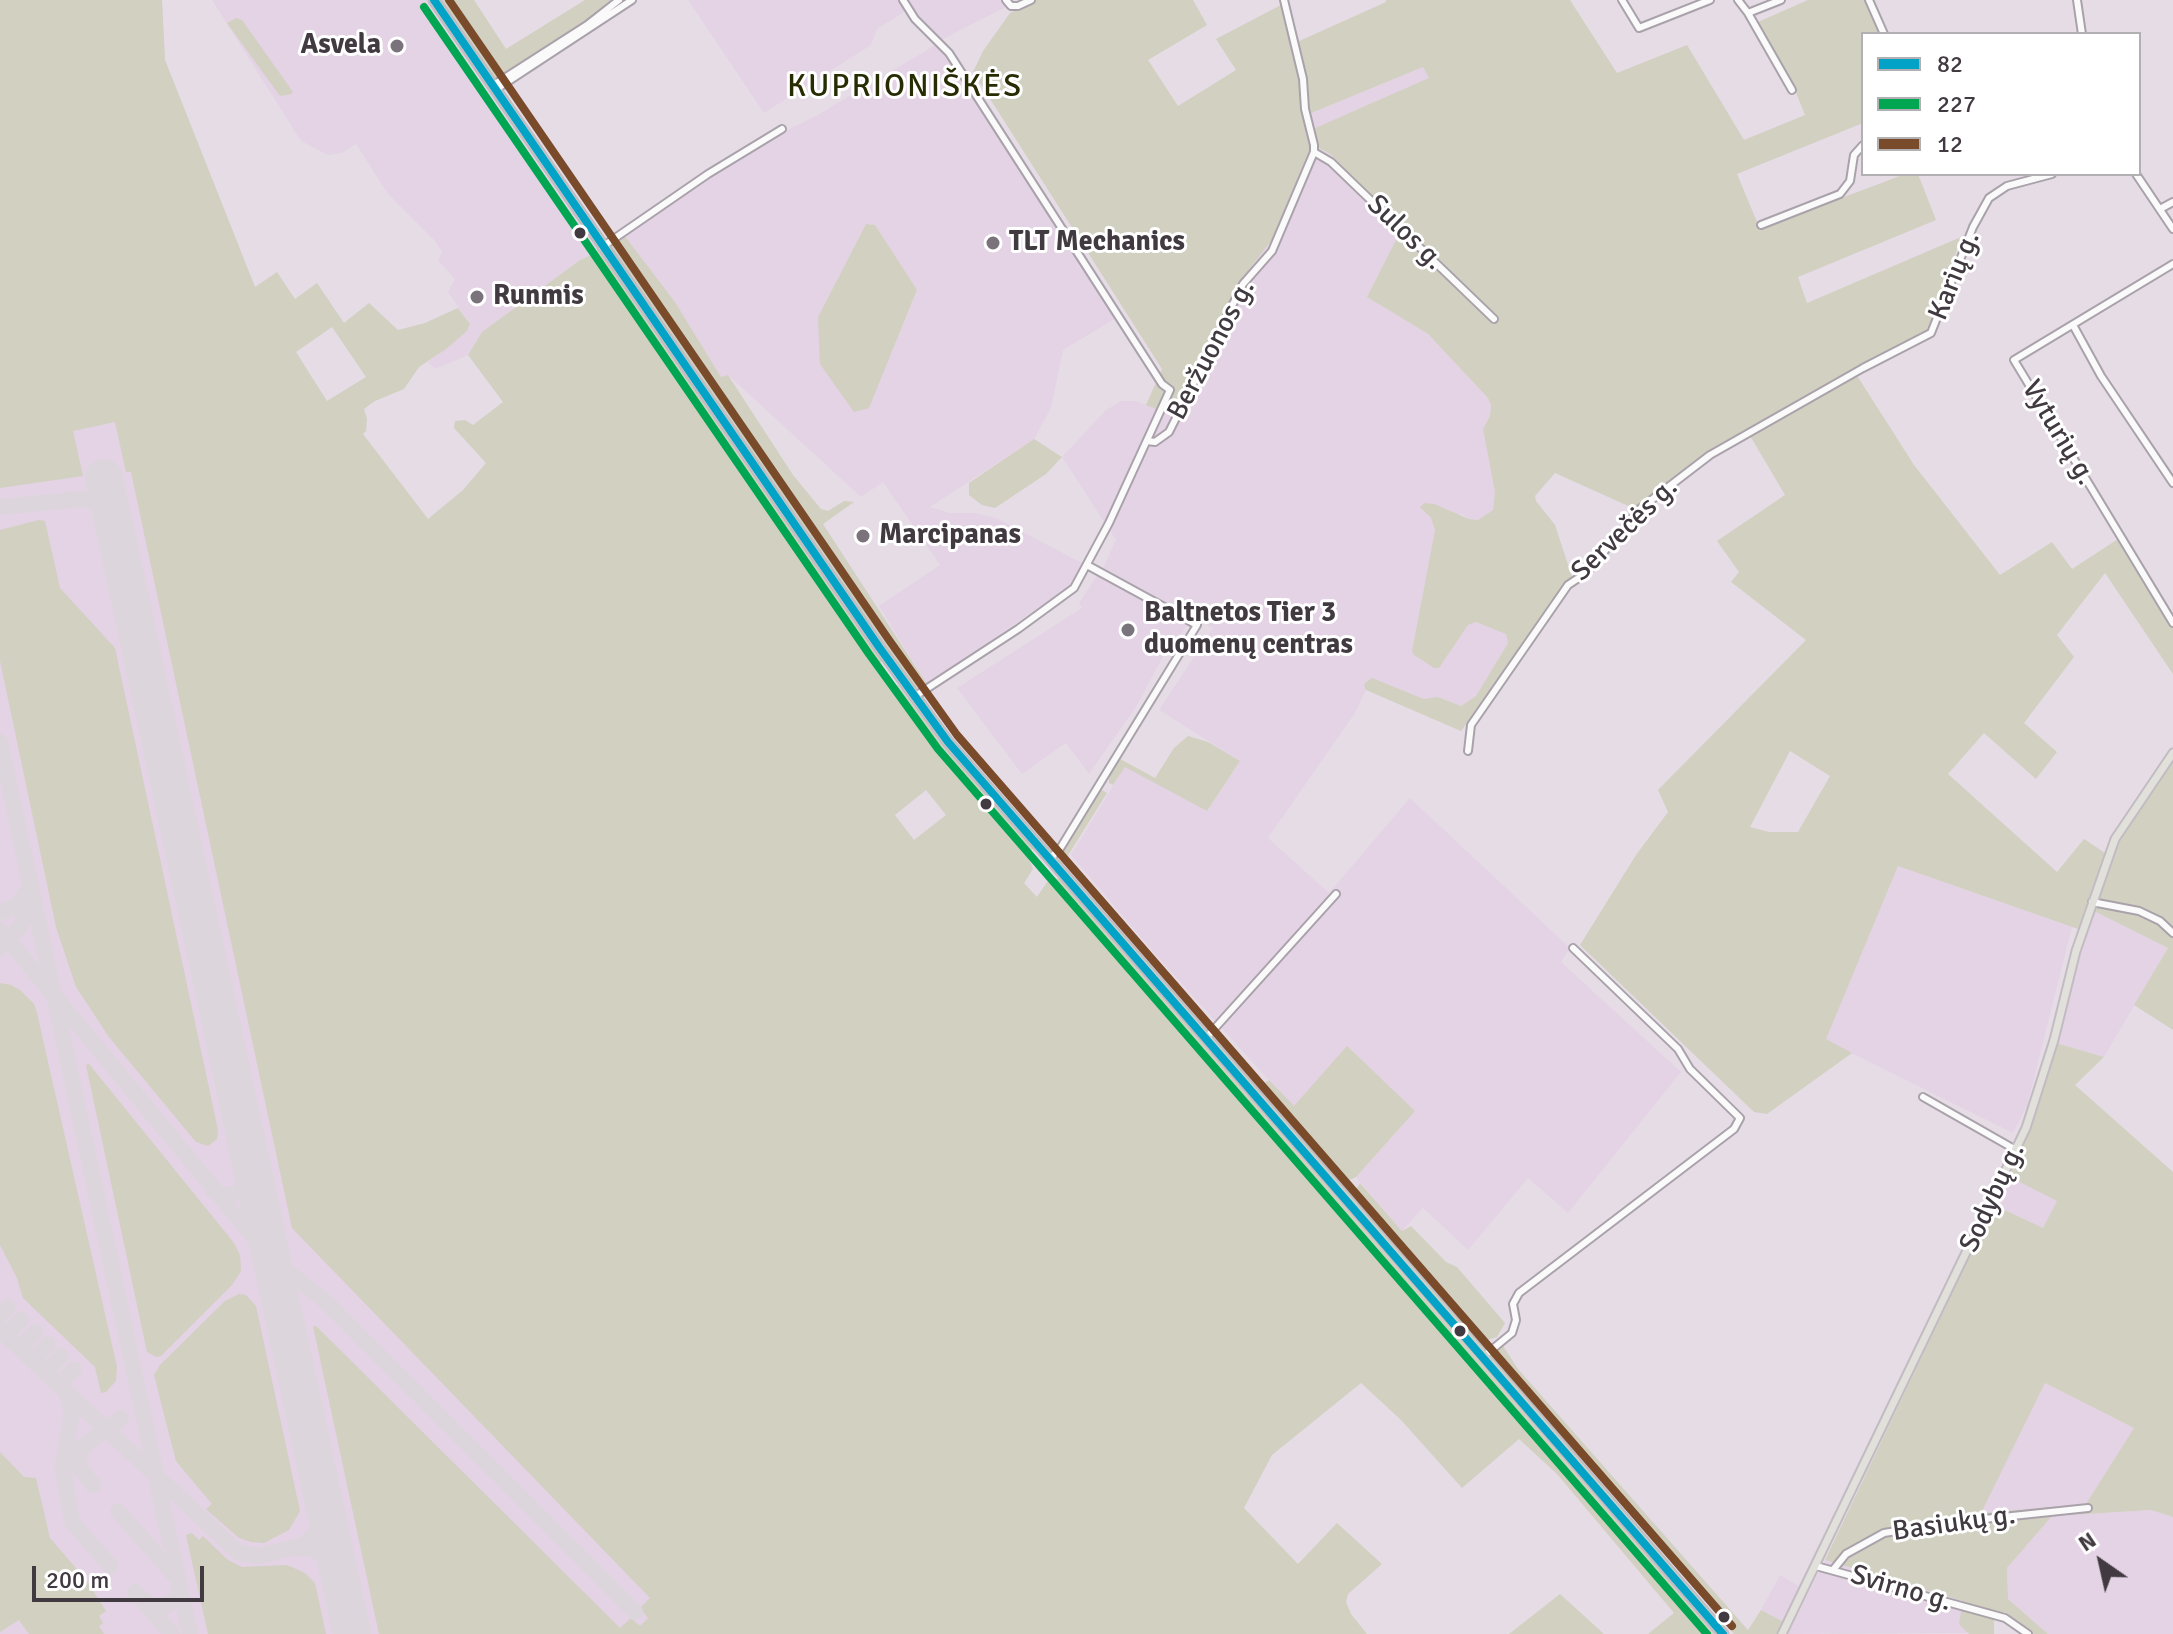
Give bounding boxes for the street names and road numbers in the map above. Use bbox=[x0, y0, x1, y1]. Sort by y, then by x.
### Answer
street label: Sulos g. bbox=[1360, 188, 1450, 278]
street label: Karių g. bbox=[1922, 227, 1988, 325]
street label: Beržuonos g. bbox=[1161, 274, 1263, 426]
street label: Vyturių g. bbox=[2014, 375, 2102, 491]
street label: Servečės g. bbox=[1565, 471, 1685, 589]
street label: Sodybų g. bbox=[1953, 1138, 2033, 1258]
street label: Basiukų g. bbox=[1890, 1499, 2018, 1549]
street label: Svirno g. bbox=[1847, 1559, 1955, 1619]

